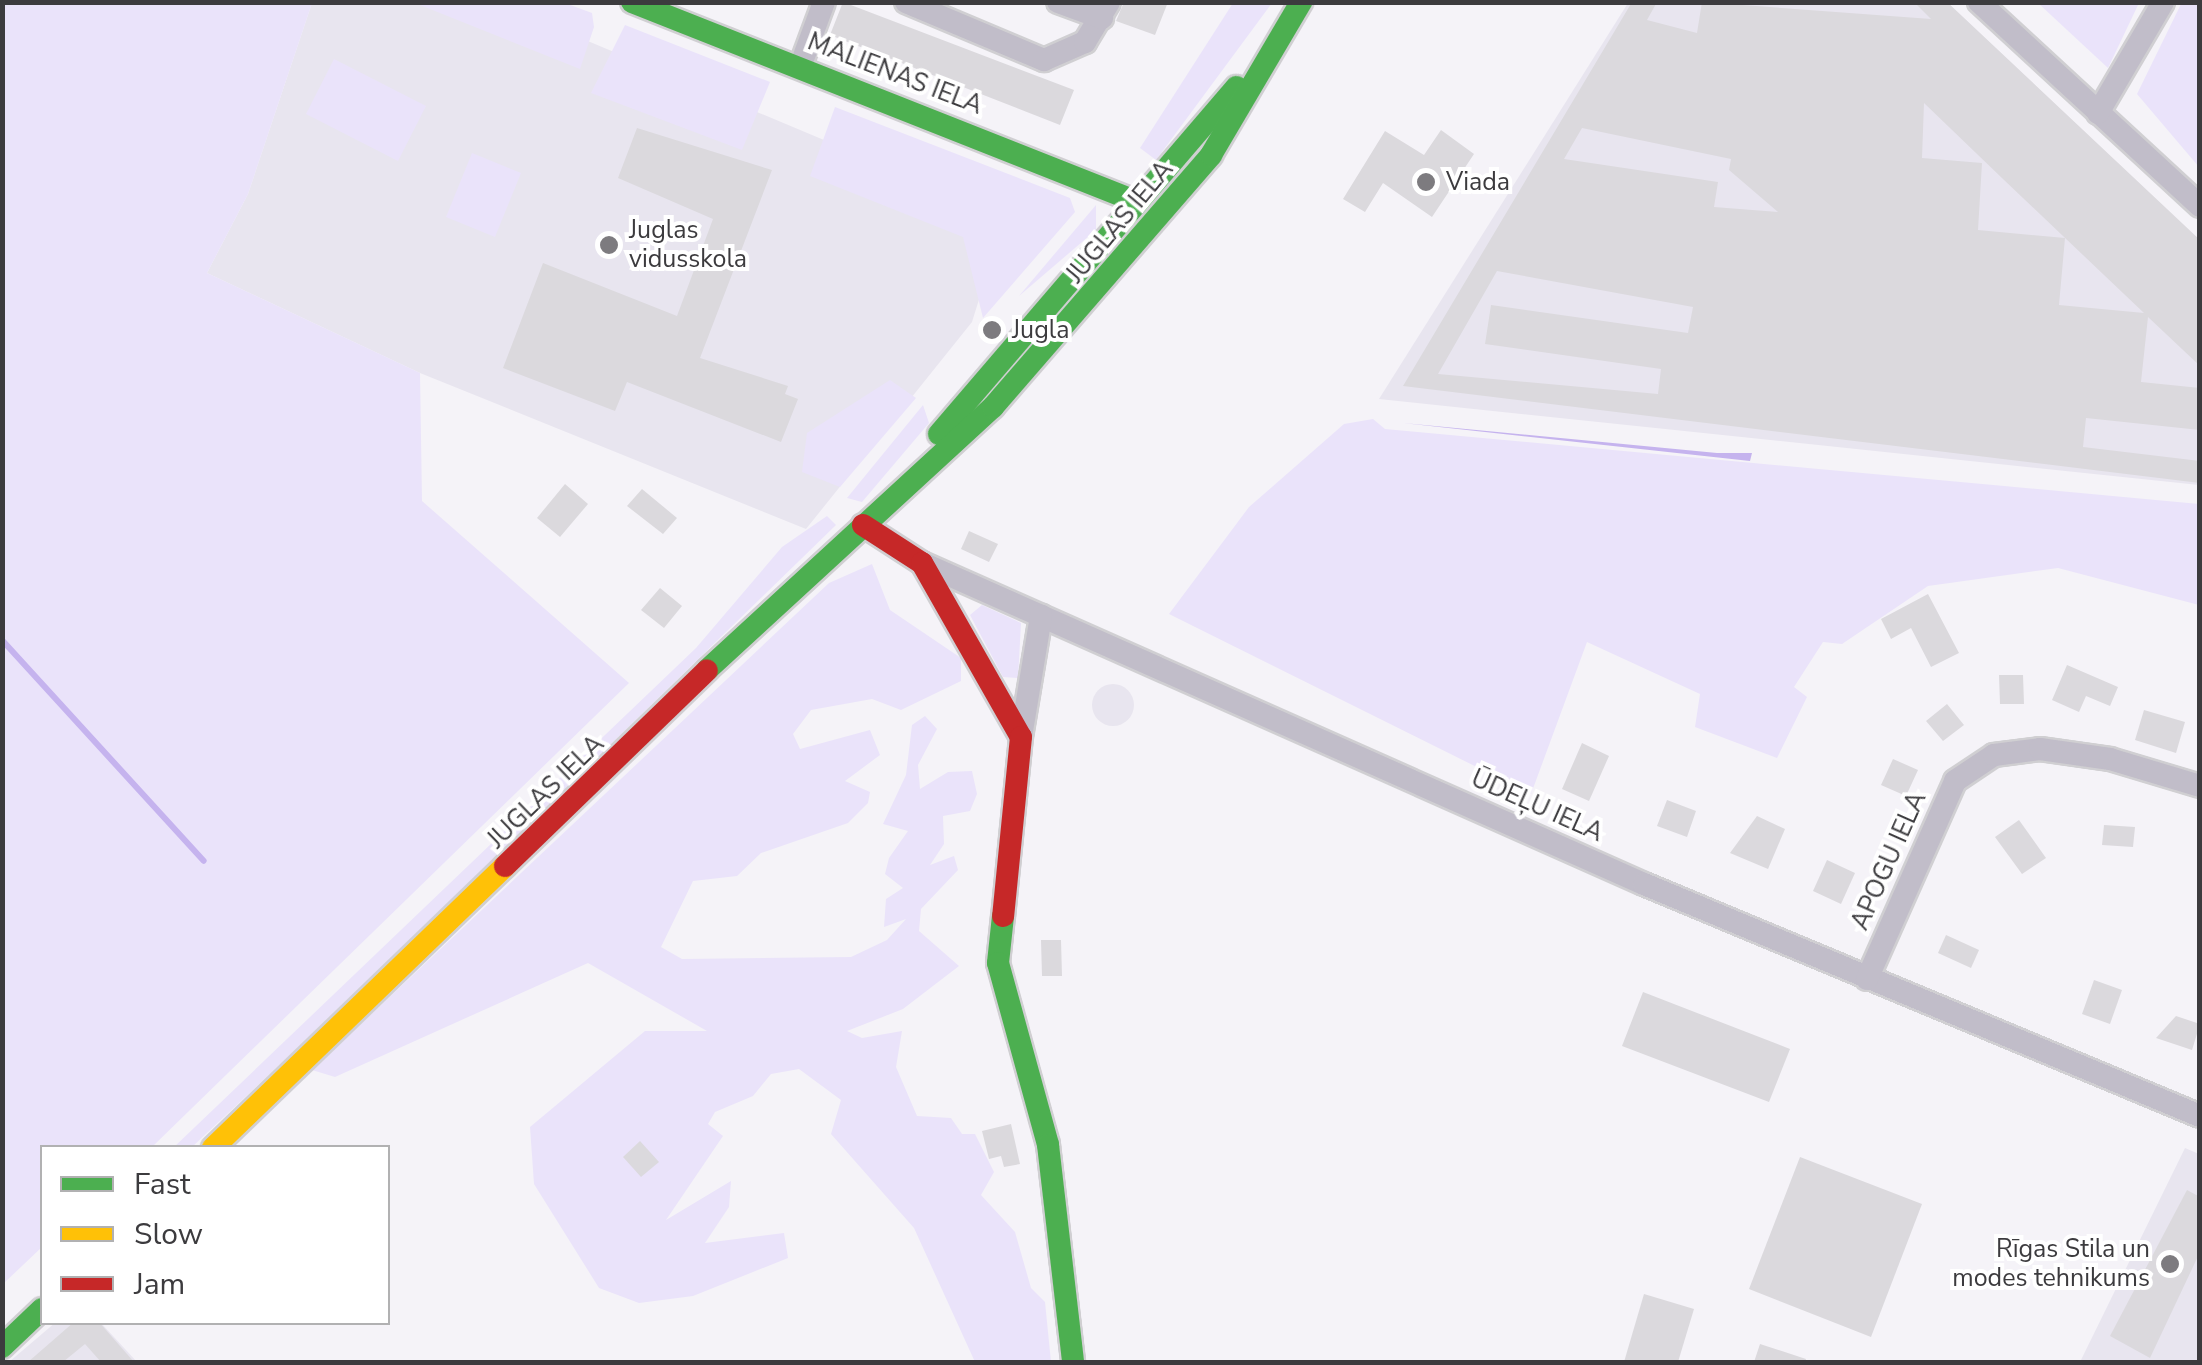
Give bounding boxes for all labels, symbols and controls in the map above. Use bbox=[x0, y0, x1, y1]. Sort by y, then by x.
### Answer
street label: MALIENAS IELA bbox=[803, 27, 987, 121]
street label: JUGLAS IELA bbox=[1060, 155, 1180, 289]
place label: Viada bbox=[1446, 167, 1510, 197]
marker: Viada bbox=[1415, 171, 1437, 193]
place label: Juglas vidusskola bbox=[629, 216, 747, 275]
marker: Juglas vidusskola bbox=[598, 234, 620, 256]
place label: Jugla bbox=[1012, 315, 1069, 345]
marker: Jugla bbox=[981, 319, 1003, 341]
street label: JUGLAS IELA bbox=[482, 729, 610, 855]
street label: ŪDEĻU IELA bbox=[1466, 764, 1608, 848]
street label: APOGU IELA bbox=[1845, 787, 1933, 935]
legend bbox=[40, 1145, 390, 1325]
text: Fast bbox=[134, 1164, 191, 1205]
text: Slow bbox=[134, 1214, 203, 1255]
place label: Rīgas Stila un modes tehnikums bbox=[1952, 1235, 2150, 1294]
marker: Rīgas Stila un modes tehnikums bbox=[2159, 1253, 2181, 1275]
text: Jam bbox=[134, 1264, 185, 1305]

